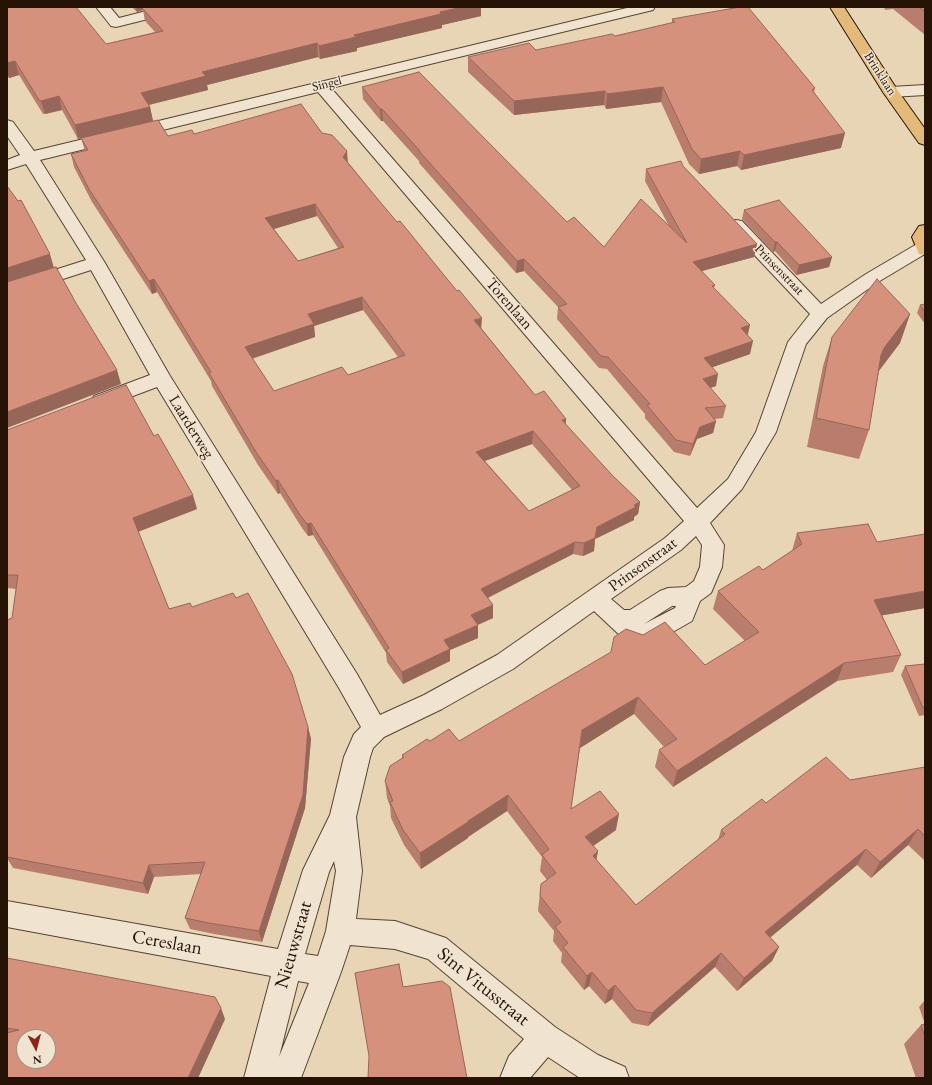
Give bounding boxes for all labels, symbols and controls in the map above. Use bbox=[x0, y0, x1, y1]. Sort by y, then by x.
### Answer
street label: Brinklaan bbox=[860, 49, 900, 99]
street label: Singel bbox=[311, 73, 343, 95]
street label: Prinsenstraat bbox=[751, 241, 807, 299]
street label: Torenlaan bbox=[481, 274, 537, 334]
street label: Laarderweg bbox=[164, 392, 218, 462]
street label: Prinsenstraat bbox=[605, 534, 681, 596]
street label: Nieuwstraat bbox=[271, 899, 317, 991]
street label: Cereslaan bbox=[130, 926, 204, 960]
street label: Sint Vitusstraat bbox=[432, 943, 534, 1031]
north arrow bbox=[16, 1029, 56, 1069]
text: N bbox=[32, 1052, 43, 1067]

